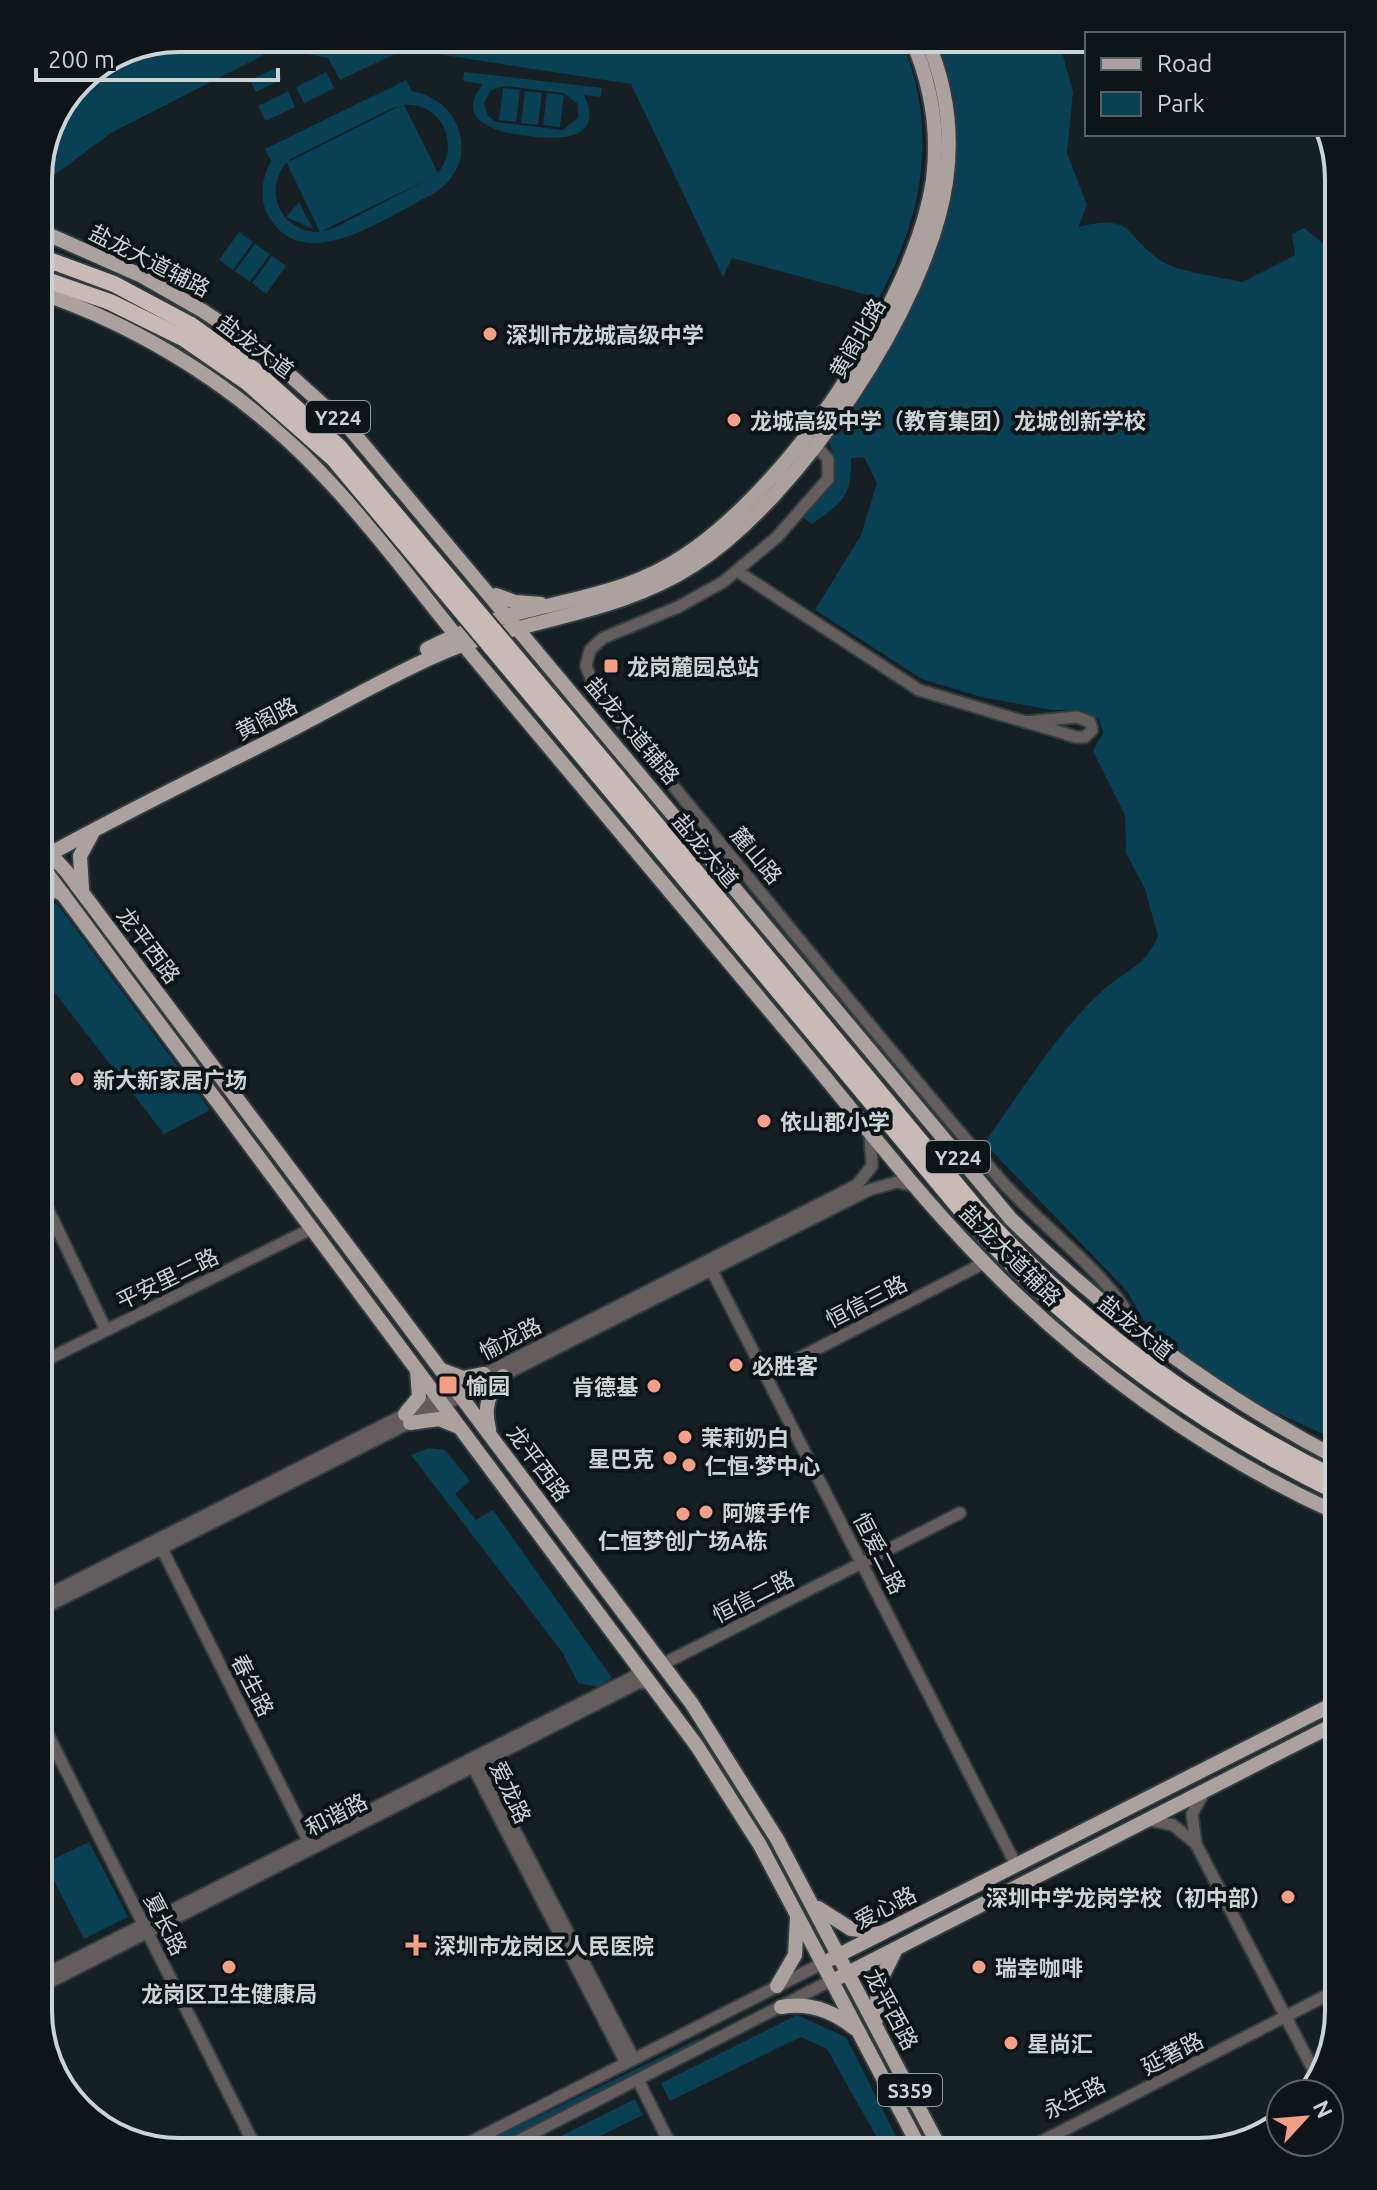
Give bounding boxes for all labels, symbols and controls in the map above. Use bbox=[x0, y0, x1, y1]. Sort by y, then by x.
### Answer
scale bar bbox=[36, 32, 278, 82]
legend bbox=[1085, 32, 1345, 136]
text: 200 m bbox=[48, 46, 115, 73]
text: Road bbox=[1157, 50, 1212, 77]
text: Park bbox=[1157, 90, 1205, 117]
street label: 盐龙大道辅路 bbox=[86, 219, 214, 301]
street label: 黄阁北路 bbox=[824, 294, 890, 382]
street label: 盐龙大道 bbox=[213, 310, 299, 382]
place label: 深圳市龙城高级中学 bbox=[506, 322, 704, 347]
marker: 深圳市龙城高级中学 bbox=[481, 325, 499, 343]
road number: Y224 bbox=[306, 401, 370, 433]
place label: 龙城高级中学（教育集团）龙城创新学校 bbox=[750, 408, 1146, 433]
marker: 龙城高级中学（教育集团）龙城创新学校 bbox=[725, 411, 743, 429]
place label: 龙岗麓园总站 bbox=[627, 654, 759, 679]
marker: 龙岗麓园总站 bbox=[602, 657, 620, 675]
street label: 盐龙大道辅路 bbox=[581, 671, 685, 789]
street label: 黄阁路 bbox=[231, 692, 301, 744]
street label: 盐龙大道 bbox=[668, 808, 744, 892]
street label: 麓山路 bbox=[726, 822, 788, 888]
street label: 龙平西路 bbox=[113, 902, 185, 988]
place label: 新大新家居广场 bbox=[93, 1067, 247, 1092]
marker: 新大新家居广场 bbox=[68, 1070, 86, 1088]
place label: 依山郡小学 bbox=[780, 1109, 890, 1134]
marker: 依山郡小学 bbox=[755, 1112, 773, 1130]
road number: Y224 bbox=[926, 1141, 990, 1173]
street label: 盐龙大道辅路 bbox=[955, 1199, 1067, 1311]
street label: 平安里二路 bbox=[112, 1243, 222, 1313]
street label: 恒信三路 bbox=[821, 1270, 911, 1332]
street label: 盐龙大道 bbox=[1094, 1290, 1178, 1364]
street label: 愉龙路 bbox=[475, 1312, 545, 1364]
place label: 必胜客 bbox=[752, 1353, 818, 1378]
marker: 必胜客 bbox=[727, 1356, 745, 1374]
place label: 愉园 bbox=[466, 1373, 510, 1398]
marker: 愉园 bbox=[437, 1374, 459, 1396]
place label: 肯德基 bbox=[572, 1374, 638, 1399]
marker: 肯德基 bbox=[645, 1377, 663, 1395]
street label: 龙平西路 bbox=[503, 1420, 575, 1506]
place label: 茉莉奶白 bbox=[701, 1425, 789, 1450]
marker: 茉莉奶白 bbox=[676, 1428, 694, 1446]
place label: 星巴克 bbox=[588, 1446, 654, 1471]
marker: 星巴克 bbox=[661, 1449, 679, 1467]
place label: 仁恒·梦中心 bbox=[705, 1453, 820, 1478]
marker: 仁恒·梦中心 bbox=[680, 1456, 698, 1474]
place label: 阿嬷手作 bbox=[722, 1500, 810, 1525]
marker: 阿嬷手作 bbox=[697, 1503, 715, 1521]
marker: 仁恒梦创广场A栋 bbox=[674, 1505, 692, 1523]
street label: 恒爱二路 bbox=[849, 1508, 911, 1598]
place label: 仁恒梦创广场A栋 bbox=[598, 1528, 768, 1553]
street label: 恒信二路 bbox=[708, 1565, 798, 1627]
street label: 春生路 bbox=[227, 1650, 279, 1720]
street label: 爱龙路 bbox=[486, 1757, 536, 1827]
street label: 和谐路 bbox=[301, 1788, 371, 1840]
street label: 爱心路 bbox=[850, 1881, 920, 1933]
place label: 深圳中学龙岗学校（初中部） bbox=[986, 1885, 1272, 1910]
marker: 深圳中学龙岗学校（初中部） bbox=[1279, 1888, 1297, 1906]
street label: 夏长路 bbox=[140, 1889, 192, 1959]
place label: 深圳市龙岗区人民医院 bbox=[434, 1933, 654, 1958]
marker: 深圳市龙岗区人民医院 bbox=[405, 1934, 427, 1956]
place label: 瑞幸咖啡 bbox=[995, 1955, 1083, 1980]
marker: 龙岗区卫生健康局 bbox=[220, 1958, 238, 1976]
marker: 瑞幸咖啡 bbox=[970, 1958, 988, 1976]
street label: 龙平西路 bbox=[860, 1964, 924, 2054]
place label: 龙岗区卫生健康局 bbox=[141, 1981, 317, 2006]
street label: 延著路 bbox=[1137, 2027, 1207, 2079]
place label: 星尚汇 bbox=[1027, 2031, 1093, 2056]
marker: 星尚汇 bbox=[1002, 2034, 1020, 2052]
street label: 永生路 bbox=[1039, 2071, 1109, 2123]
road number: S359 bbox=[878, 2074, 942, 2106]
north arrow bbox=[1265, 2078, 1345, 2158]
text: N bbox=[1309, 2096, 1338, 2122]

